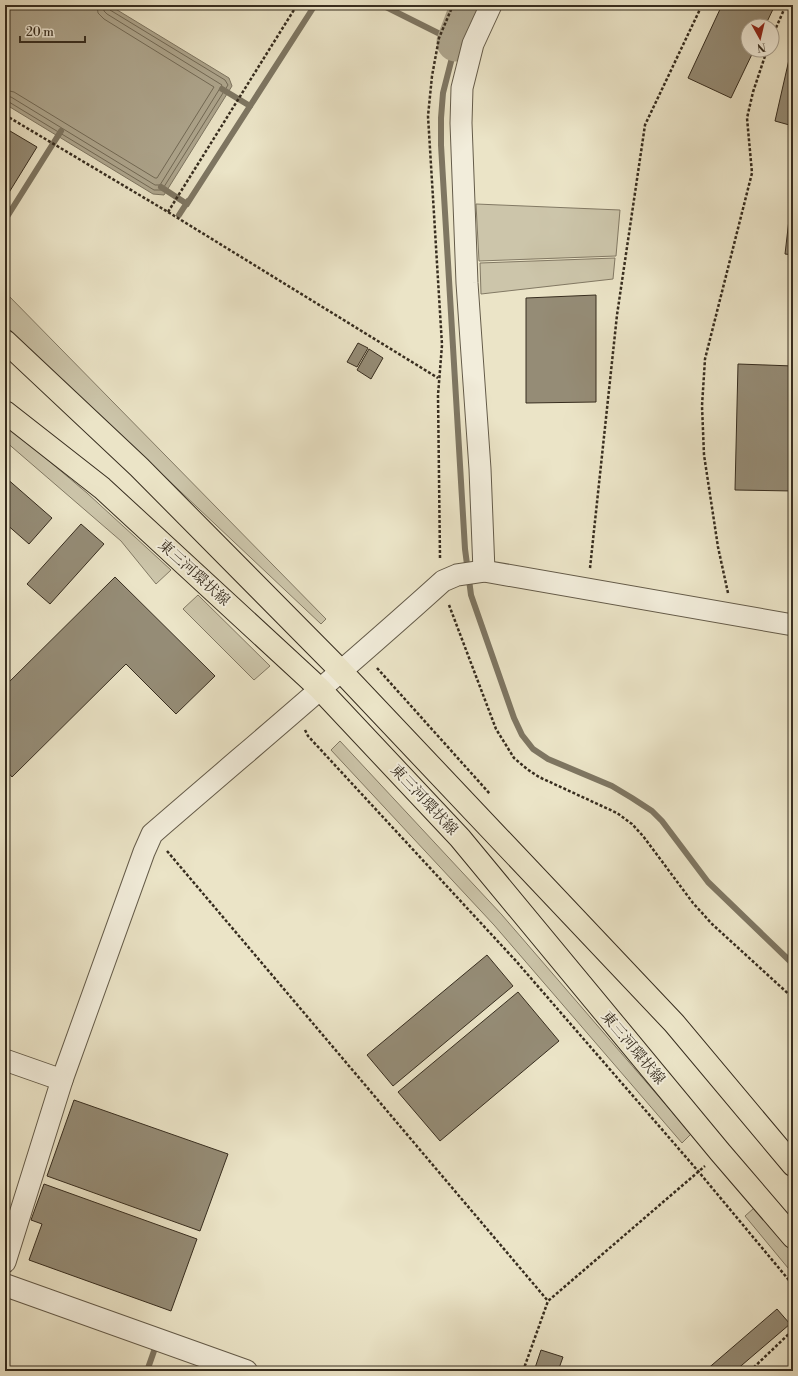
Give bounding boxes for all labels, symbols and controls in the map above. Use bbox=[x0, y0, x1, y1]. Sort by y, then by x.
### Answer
scale bar bbox=[20, 18, 85, 44]
north arrow bbox=[740, 18, 780, 58]
text: 20 m bbox=[26, 25, 54, 40]
text: N bbox=[756, 39, 767, 54]
street label: 東三河環状線 bbox=[154, 536, 234, 610]
street label: 東三河環状線 bbox=[386, 761, 462, 839]
street label: 東三河環状線 bbox=[597, 1007, 669, 1089]

